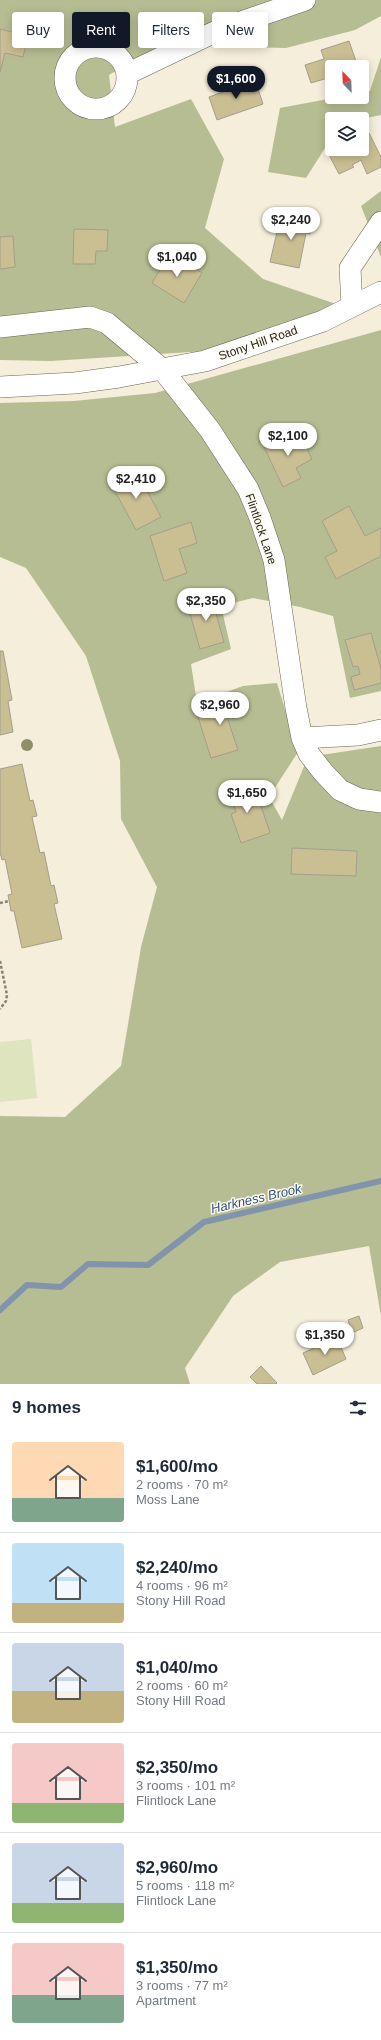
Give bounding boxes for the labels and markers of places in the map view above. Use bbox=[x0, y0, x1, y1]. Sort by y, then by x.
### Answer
pin: $1,600 bbox=[203, 66, 269, 100]
pin: $2,240 bbox=[258, 207, 324, 241]
pin: $1,040 bbox=[144, 244, 210, 278]
pin: $2,100 bbox=[255, 423, 321, 457]
pin: $2,410 bbox=[103, 466, 169, 500]
pin: $2,350 bbox=[173, 588, 239, 622]
pin: $2,960 bbox=[187, 692, 253, 726]
pin: $1,650 bbox=[214, 780, 280, 814]
pin: $1,350 bbox=[292, 1322, 358, 1356]

